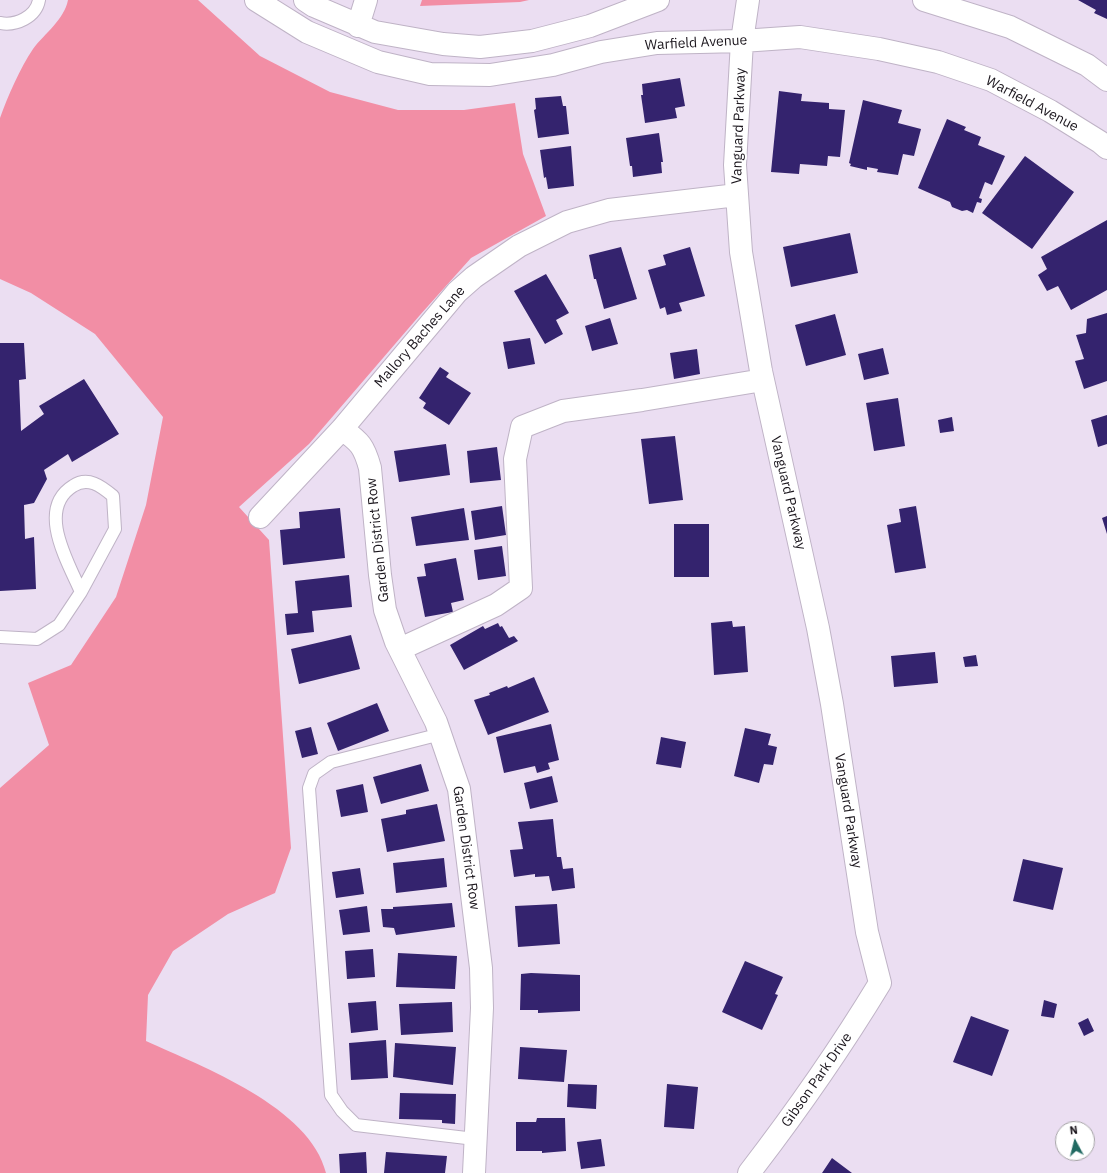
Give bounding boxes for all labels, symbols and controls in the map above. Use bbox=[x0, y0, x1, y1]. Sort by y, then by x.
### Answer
street label: Warfield Avenue bbox=[644, 32, 748, 54]
street label: Vanguard Parkway bbox=[729, 68, 749, 184]
street label: Warfield Avenue bbox=[983, 72, 1081, 136]
street label: Mallory Baches Lane bbox=[371, 283, 469, 391]
street label: Vanguard Parkway bbox=[767, 435, 809, 551]
street label: Garden District Row bbox=[363, 477, 393, 603]
street label: Vanguard Parkway bbox=[831, 752, 865, 870]
street label: Garden District Row bbox=[449, 785, 483, 911]
street label: Gibson Park Drive bbox=[778, 1030, 856, 1130]
north arrow bbox=[1055, 1121, 1095, 1161]
text: N bbox=[1069, 1123, 1078, 1138]

